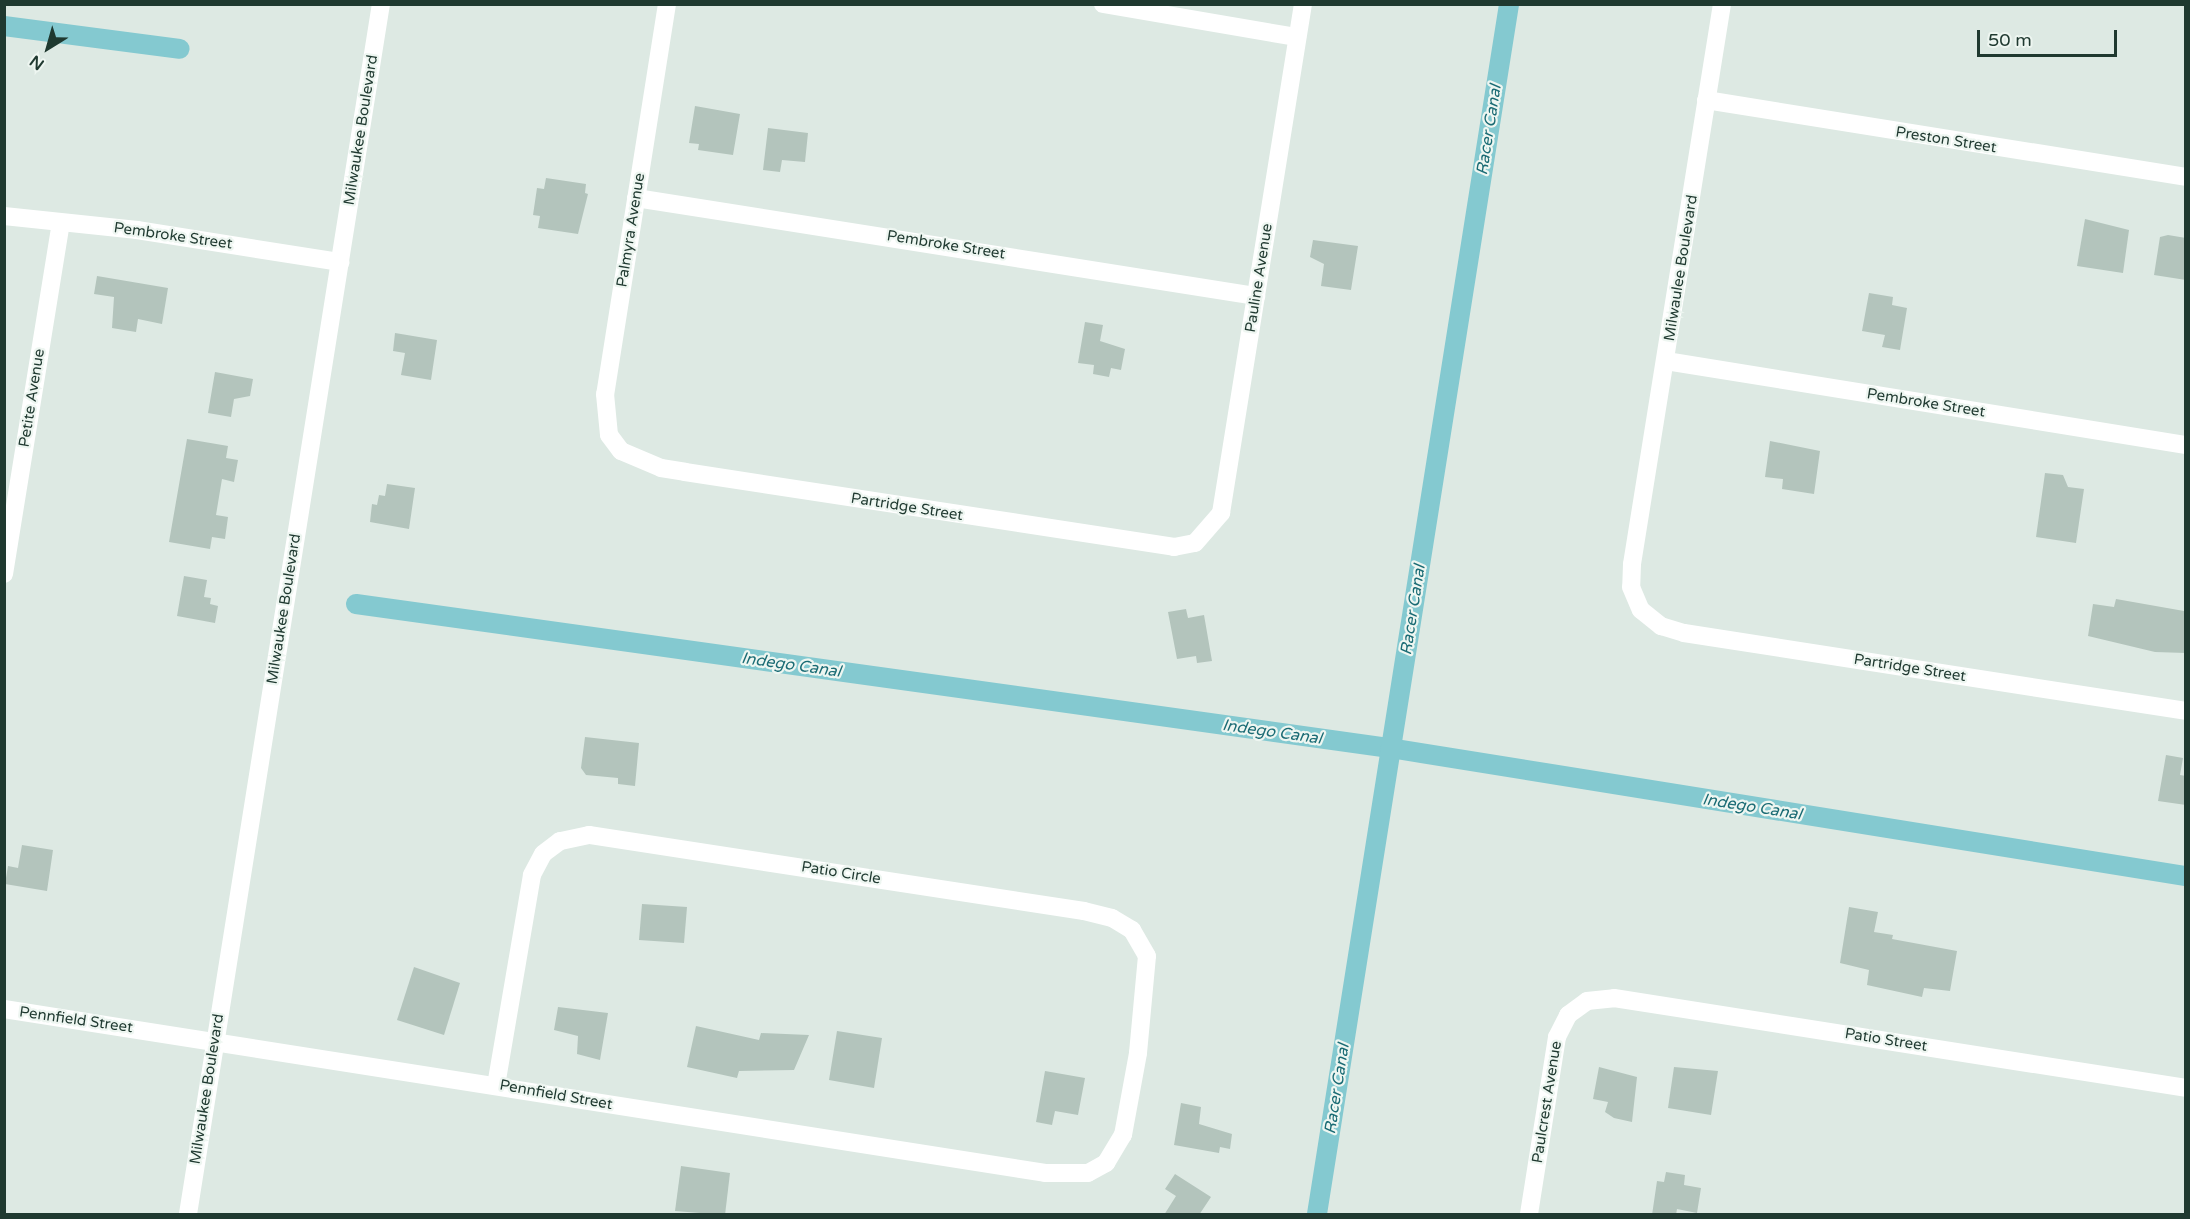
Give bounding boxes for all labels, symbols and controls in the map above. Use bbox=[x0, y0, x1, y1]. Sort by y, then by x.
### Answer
north arrow bbox=[18, 18, 78, 78]
scale bar bbox=[1980, 18, 2120, 56]
text: 50 m bbox=[1988, 29, 2032, 51]
text: N bbox=[26, 51, 48, 74]
street label: Milwaukee Boulevard bbox=[340, 54, 382, 206]
water label: Racer Canal bbox=[1472, 84, 1506, 176]
street label: Preston Street bbox=[1894, 123, 1998, 157]
street label: Palmyra Avenue bbox=[613, 172, 649, 288]
street label: Milwaulee Boulevard bbox=[1661, 194, 1701, 342]
street label: Pembroke Street bbox=[113, 219, 233, 253]
street label: Pauline Avenue bbox=[1242, 222, 1276, 334]
street label: Pembroke Street bbox=[886, 227, 1006, 263]
street label: Petite Avenue bbox=[15, 347, 49, 449]
street label: Pembroke Street bbox=[1866, 385, 1986, 421]
street label: Partridge Street bbox=[850, 489, 964, 525]
street label: Milwaukee Boulevard bbox=[263, 533, 305, 685]
water label: Racer Canal bbox=[1396, 564, 1430, 656]
water label: Indego Canal bbox=[740, 649, 842, 681]
street label: Partridge Street bbox=[1853, 650, 1967, 686]
water label: Indego Canal bbox=[1221, 716, 1323, 748]
water label: Indego Canal bbox=[1701, 790, 1803, 824]
street label: Patio Circle bbox=[800, 858, 882, 888]
street label: Pennfield Street bbox=[18, 1003, 134, 1037]
street label: Milwaukee Boulevard bbox=[186, 1013, 228, 1165]
street label: Patio Street bbox=[1843, 1025, 1929, 1055]
street label: Paulcrest Avenue bbox=[1528, 1040, 1566, 1164]
water label: Racer Canal bbox=[1320, 1043, 1354, 1135]
street label: Pennfield Street bbox=[498, 1076, 614, 1114]

